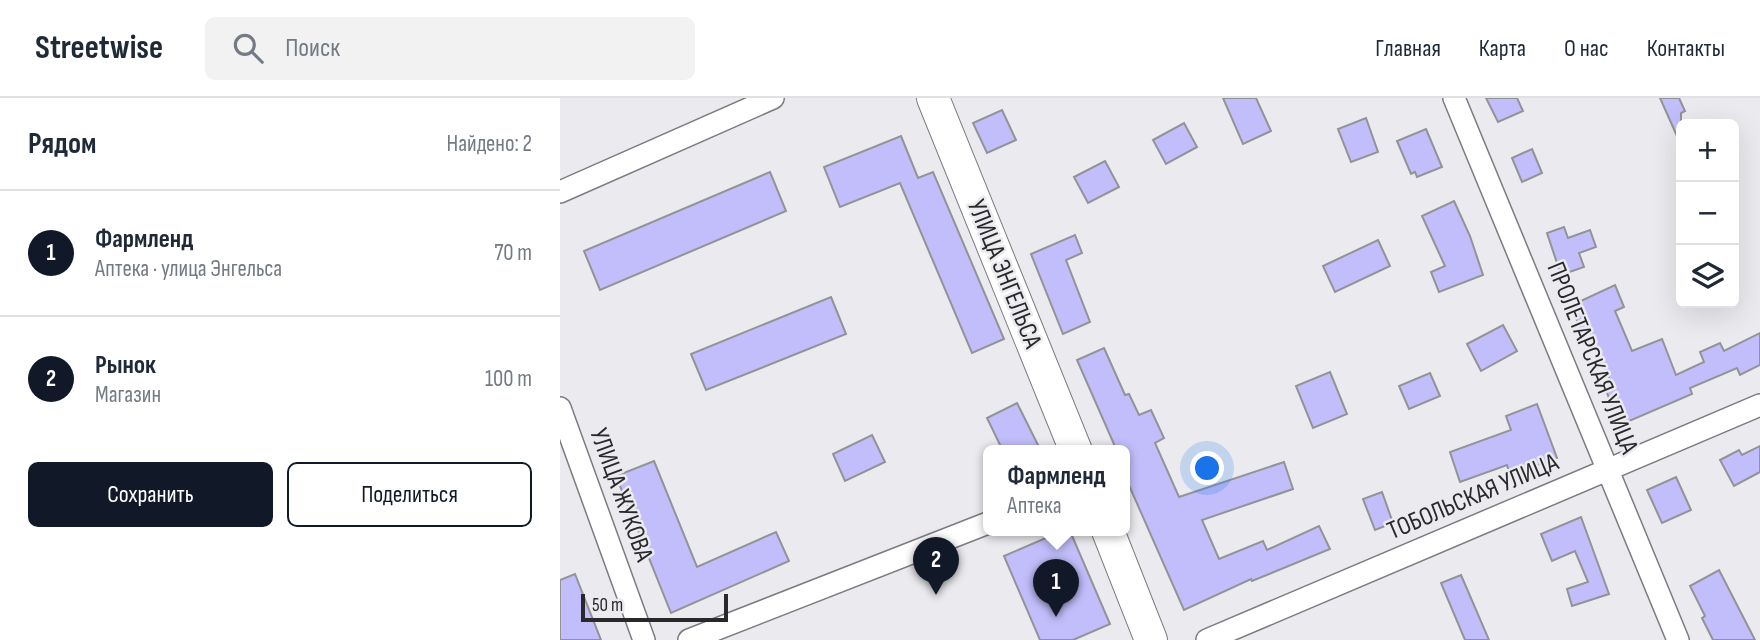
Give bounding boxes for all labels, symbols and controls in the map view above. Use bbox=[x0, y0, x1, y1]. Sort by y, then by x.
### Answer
search box bbox=[205, 17, 695, 80]
text: Streetwise bbox=[35, 28, 163, 68]
icon: search bbox=[229, 29, 267, 67]
text: Поиск bbox=[285, 33, 340, 64]
text: Главная bbox=[1375, 34, 1441, 63]
text: Карта bbox=[1479, 34, 1526, 63]
text: О нас bbox=[1564, 34, 1609, 63]
text: Контакты bbox=[1647, 34, 1725, 63]
map controls bbox=[1676, 119, 1739, 308]
button: + bbox=[1676, 119, 1739, 182]
text: Рядом bbox=[28, 126, 96, 162]
text: Найдено: 2 bbox=[446, 130, 532, 158]
button: − bbox=[1676, 182, 1739, 245]
street label: УЛИЦА ЭНГЕЛЬСА bbox=[960, 195, 1048, 354]
text: Фармленд bbox=[95, 224, 193, 255]
text: 1 bbox=[46, 239, 56, 267]
text: 70 m bbox=[494, 239, 532, 267]
button: layers bbox=[1676, 245, 1739, 308]
text: Аптека · улица Энгельса bbox=[95, 255, 282, 283]
street label: ПРОЛЕТАРСКАЯ УЛИЦА bbox=[1539, 258, 1645, 459]
text: Рынок bbox=[95, 350, 156, 381]
text: 2 bbox=[46, 365, 56, 393]
text: 100 m bbox=[485, 365, 532, 393]
text: Магазин bbox=[95, 381, 161, 409]
street label: УЛИЦА ЖУКОВА bbox=[583, 424, 660, 567]
popup bbox=[983, 445, 1130, 536]
street label: ТОБОЛЬСКАЯ УЛИЦА bbox=[1383, 447, 1564, 547]
your location bbox=[1190, 451, 1224, 485]
text: Фармленд bbox=[1007, 461, 1106, 492]
button: Сохранить bbox=[28, 462, 273, 527]
button: Поделиться bbox=[287, 462, 532, 527]
text: Аптека bbox=[1007, 492, 1062, 520]
pin: 2 bbox=[913, 537, 959, 595]
pin: 1 bbox=[1033, 559, 1079, 617]
scale bar bbox=[581, 591, 728, 623]
text: 50 m bbox=[592, 594, 623, 617]

